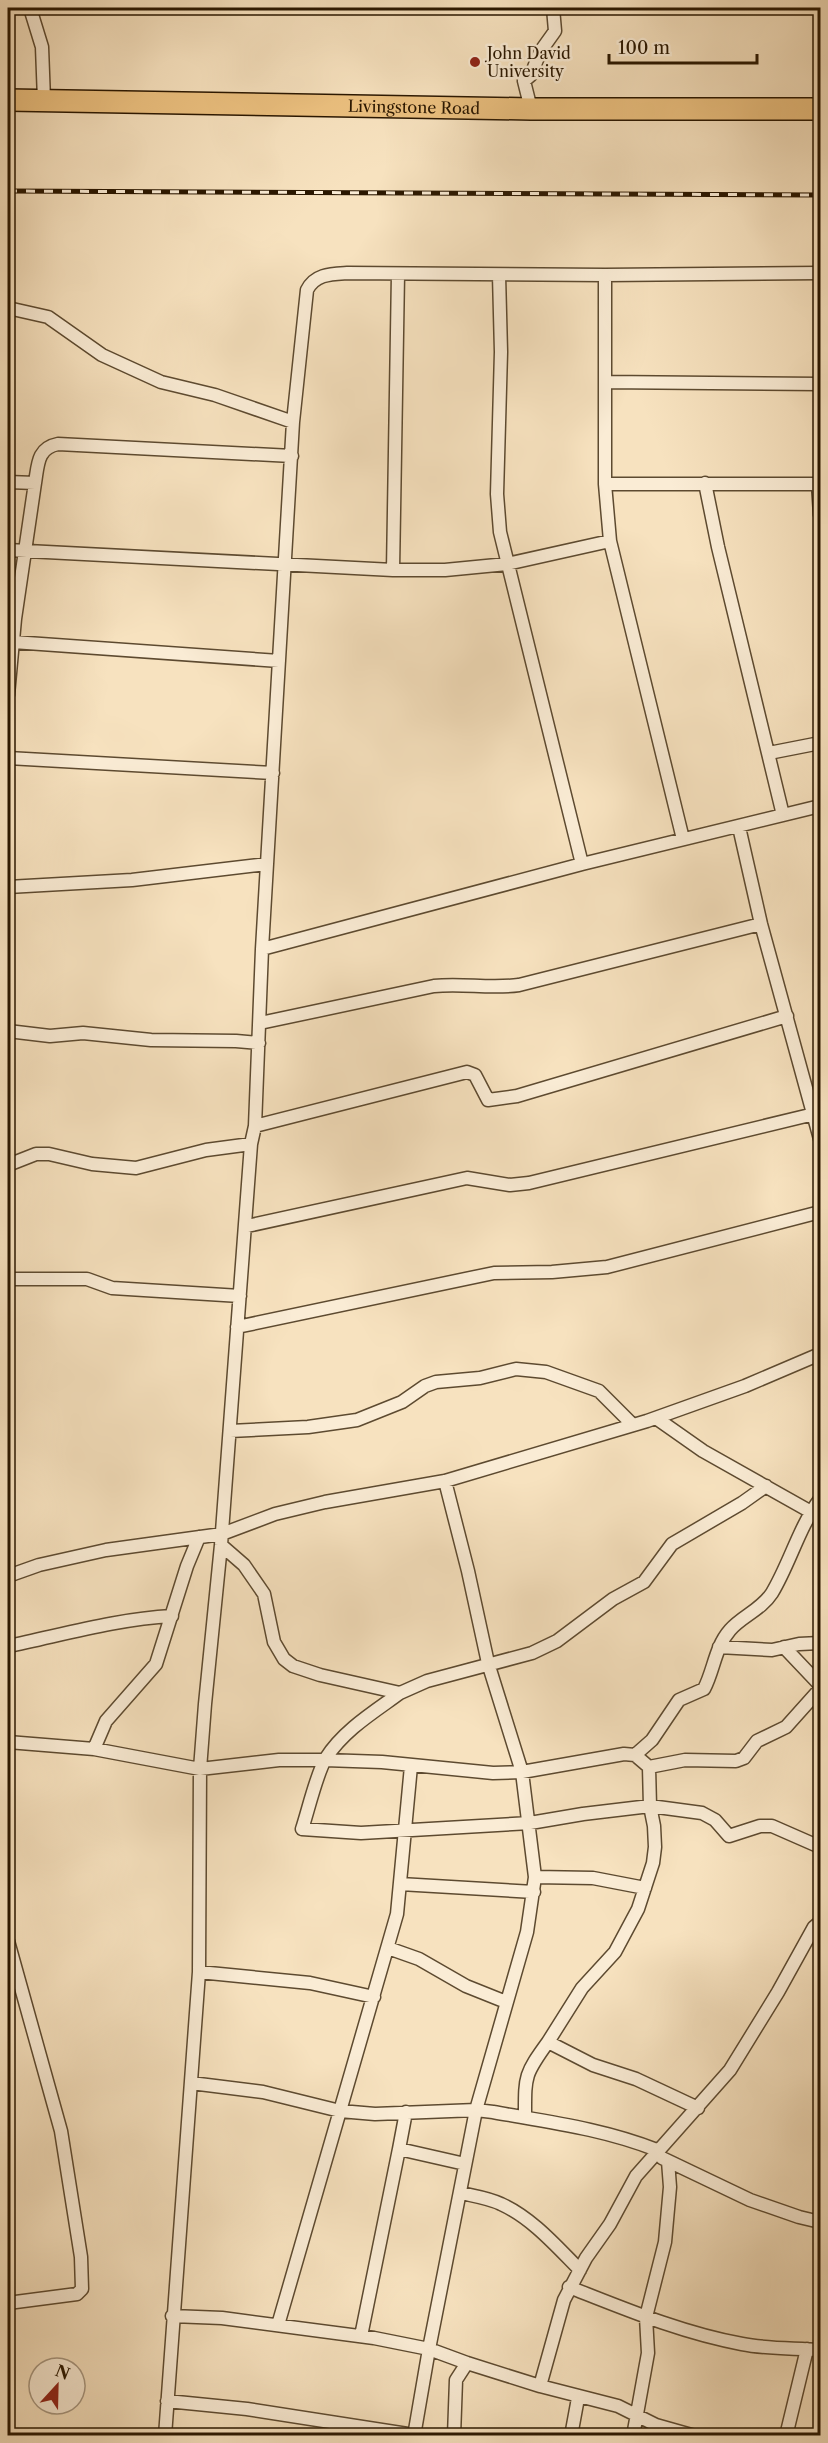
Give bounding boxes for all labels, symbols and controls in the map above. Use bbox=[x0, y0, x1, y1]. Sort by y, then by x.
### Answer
scale bar bbox=[609, 27, 758, 65]
text: 100 m bbox=[618, 37, 670, 59]
place label: John David University bbox=[484, 43, 571, 81]
marker: John David University bbox=[468, 55, 482, 69]
street label: Livingstone Road bbox=[348, 96, 481, 118]
north arrow bbox=[27, 2356, 87, 2416]
text: N bbox=[52, 2360, 73, 2384]

